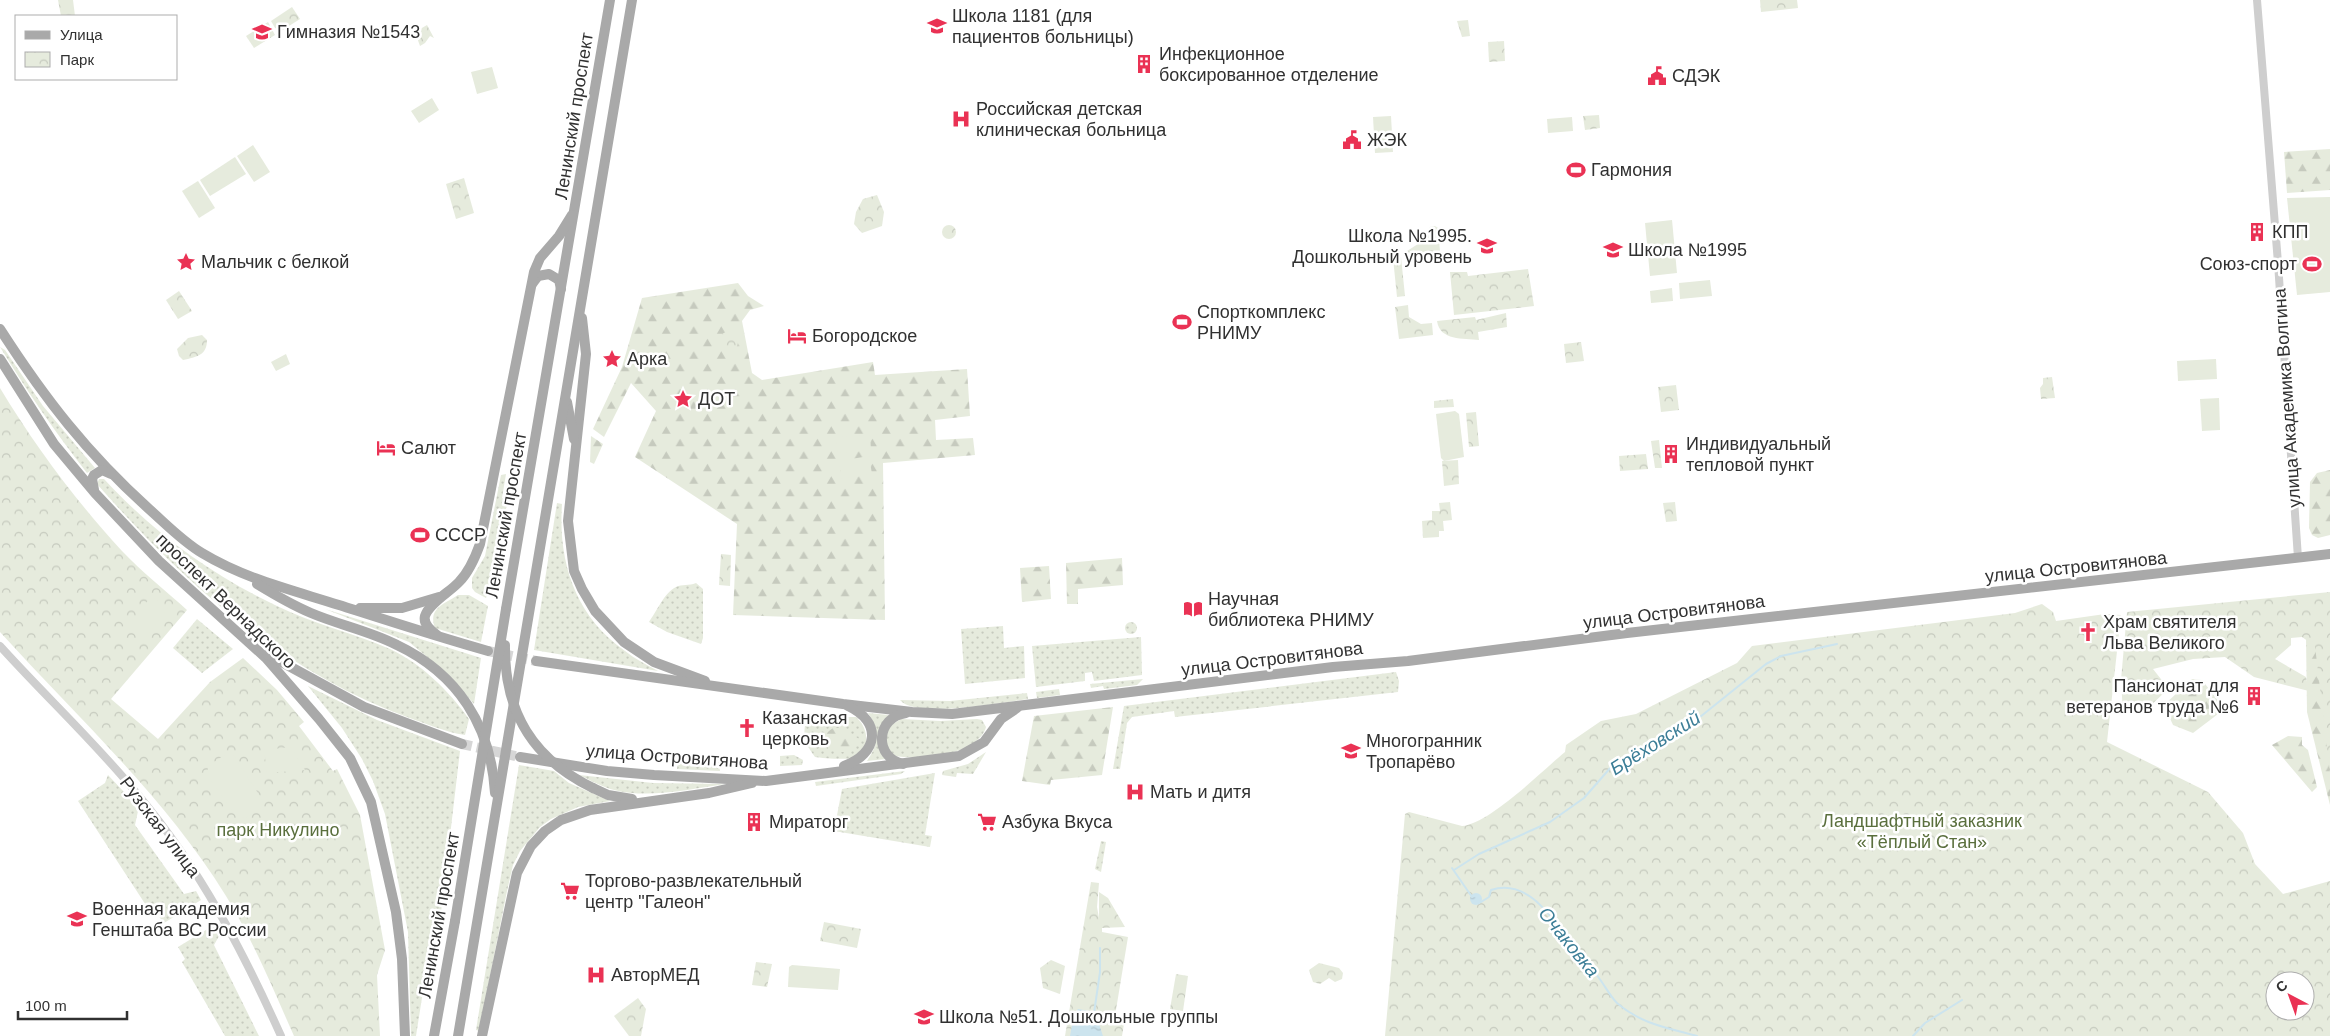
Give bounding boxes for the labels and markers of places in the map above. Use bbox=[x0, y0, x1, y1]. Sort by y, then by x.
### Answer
place label: Школа 1181 (для пациентов больницы) bbox=[952, 6, 1134, 47]
school or university icon: Школа 1181 (для пациентов больницы) bbox=[926, 15, 948, 37]
school or university icon: Гимназия №1543 bbox=[251, 21, 273, 43]
place label: Гимназия №1543 bbox=[277, 22, 420, 42]
place label: Инфекционное боксированное отделение bbox=[1159, 44, 1378, 85]
building icon: Инфекционное боксированное отделение bbox=[1133, 53, 1155, 75]
public building icon: СДЭК bbox=[1646, 65, 1668, 87]
place label: СДЭК bbox=[1672, 66, 1721, 86]
place label: Российская детская клиническая больница bbox=[976, 99, 1167, 140]
hospital icon: Российская детская клиническая больница bbox=[950, 108, 972, 130]
public building icon: ЖЭК bbox=[1341, 129, 1363, 151]
place label: ЖЭК bbox=[1367, 130, 1408, 150]
sports icon: Гармония bbox=[1565, 159, 1587, 181]
place label: Гармония bbox=[1591, 160, 1672, 180]
building icon: КПП bbox=[2246, 221, 2268, 243]
place label: КПП bbox=[2272, 222, 2308, 242]
place label: Школа №1995. Дошкольный уровень bbox=[1292, 226, 1472, 267]
school or university icon: Школа №1995. Дошкольный уровень bbox=[1476, 235, 1498, 257]
school or university icon: Школа №1995 bbox=[1602, 239, 1624, 261]
place label: Школа №1995 bbox=[1628, 240, 1747, 260]
place icon: Мальчик с белкой bbox=[175, 251, 197, 273]
place label: Мальчик с белкой bbox=[201, 252, 349, 272]
sports icon: Союз-спорт bbox=[2301, 253, 2323, 275]
place label: Союз-спорт bbox=[2200, 254, 2297, 274]
place label: Спорткомплекс РНИМУ bbox=[1197, 302, 1325, 343]
sports icon: Спорткомплекс РНИМУ bbox=[1171, 311, 1193, 333]
hotel icon: Богородское bbox=[786, 325, 808, 347]
place label: Богородское bbox=[812, 326, 917, 346]
place icon: Арка bbox=[601, 348, 623, 370]
place label: Арка bbox=[627, 349, 668, 369]
place icon: ДОТ bbox=[672, 388, 694, 410]
place label: ДОТ bbox=[698, 389, 735, 409]
place label: Индивидуальный тепловой пункт bbox=[1686, 434, 1831, 475]
hotel icon: Салют bbox=[375, 437, 397, 459]
place label: Салют bbox=[401, 438, 456, 458]
building icon: Индивидуальный тепловой пункт bbox=[1660, 443, 1682, 465]
sports icon: СССР bbox=[409, 524, 431, 546]
place label: СССР bbox=[435, 525, 486, 545]
place label: Научная библиотека РНИМУ bbox=[1208, 589, 1374, 630]
library icon: Научная библиотека РНИМУ bbox=[1182, 598, 1204, 620]
place label: Храм святителя Льва Великого bbox=[2103, 612, 2237, 653]
church icon: Храм святителя Льва Великого bbox=[2077, 621, 2099, 643]
place label: Пансионат для ветеранов труда №6 bbox=[2066, 676, 2239, 717]
building icon: Пансионат для ветеранов труда №6 bbox=[2243, 685, 2265, 707]
place label: Казанская церковь bbox=[762, 708, 848, 749]
church icon: Казанская церковь bbox=[736, 717, 758, 739]
place label: Многогранник Тропарёво bbox=[1366, 731, 1482, 772]
school or university icon: Многогранник Тропарёво bbox=[1340, 740, 1362, 762]
hospital icon: Мать и дитя bbox=[1124, 781, 1146, 803]
place label: Мать и дитя bbox=[1150, 782, 1251, 802]
building icon: Мираторг bbox=[743, 811, 765, 833]
supermarket icon: Азбука Вкуса bbox=[976, 811, 998, 833]
place label: Мираторг bbox=[769, 812, 849, 832]
place label: Азбука Вкуса bbox=[1002, 812, 1113, 832]
place label: Торгово-развлекательный центр "Галеон" bbox=[585, 871, 802, 912]
supermarket icon: Торгово-развлекательный центр "Галеон" bbox=[559, 880, 581, 902]
place label: Военная академия Генштаба ВС России bbox=[92, 899, 267, 940]
school or university icon: Военная академия Генштаба ВС России bbox=[66, 908, 88, 930]
hospital icon: АвторМЕД bbox=[585, 964, 607, 986]
place label: АвторМЕД bbox=[611, 965, 699, 985]
school or university icon: Школа №51. Дошкольные группы bbox=[913, 1006, 935, 1028]
place label: Школа №51. Дошкольные группы bbox=[939, 1007, 1218, 1027]

